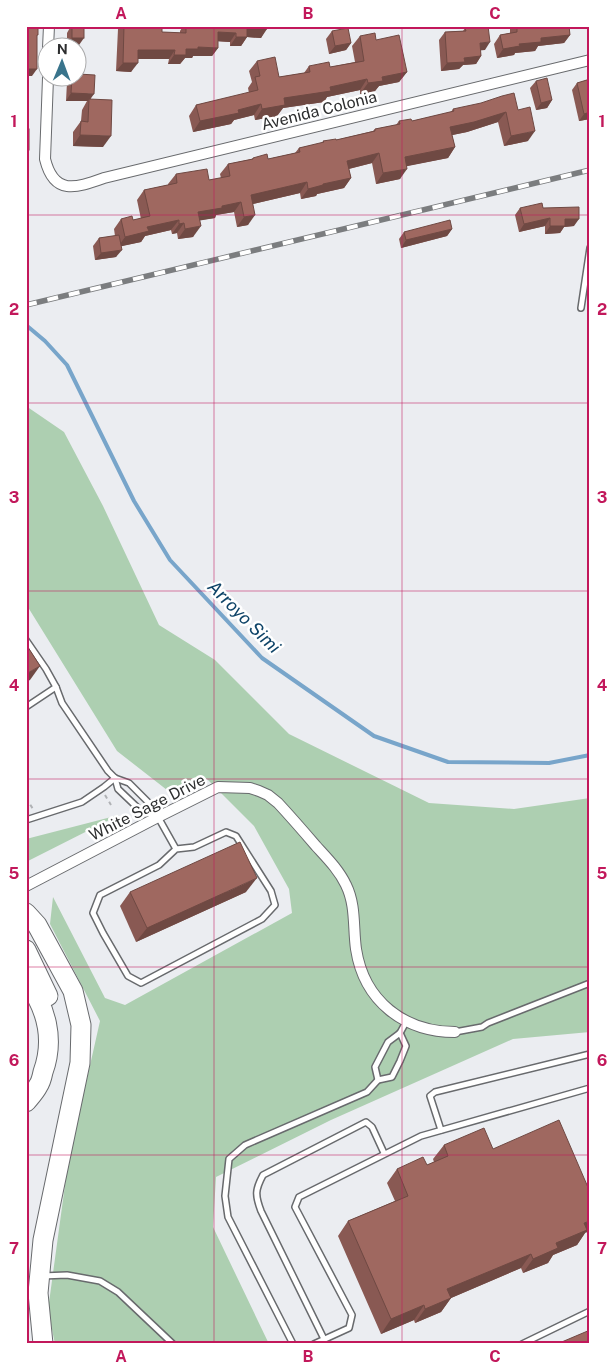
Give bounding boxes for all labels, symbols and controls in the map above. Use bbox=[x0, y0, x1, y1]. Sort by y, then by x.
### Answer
text: A bbox=[115, 4, 127, 23]
text: B bbox=[303, 4, 314, 23]
text: C bbox=[489, 4, 501, 23]
north arrow bbox=[38, 38, 88, 88]
text: N bbox=[57, 41, 68, 57]
street label: Avenida Colonia bbox=[259, 87, 379, 134]
text: 1 bbox=[11, 112, 17, 131]
text: 1 bbox=[599, 112, 605, 131]
text: 2 bbox=[9, 300, 19, 319]
text: 2 bbox=[597, 300, 607, 319]
text: 3 bbox=[9, 488, 19, 507]
text: 3 bbox=[597, 488, 607, 507]
water label: Arroyo Simi bbox=[204, 576, 285, 658]
text: 4 bbox=[9, 676, 20, 695]
text: 4 bbox=[597, 676, 608, 695]
street label: White Sage Drive bbox=[86, 770, 208, 845]
text: 5 bbox=[9, 864, 20, 883]
text: 5 bbox=[597, 864, 608, 883]
text: 6 bbox=[9, 1051, 19, 1070]
text: 6 bbox=[597, 1051, 607, 1070]
text: 7 bbox=[9, 1239, 19, 1258]
text: 7 bbox=[597, 1239, 607, 1258]
text: A bbox=[115, 1347, 127, 1366]
text: B bbox=[303, 1347, 314, 1366]
text: C bbox=[489, 1347, 501, 1366]

